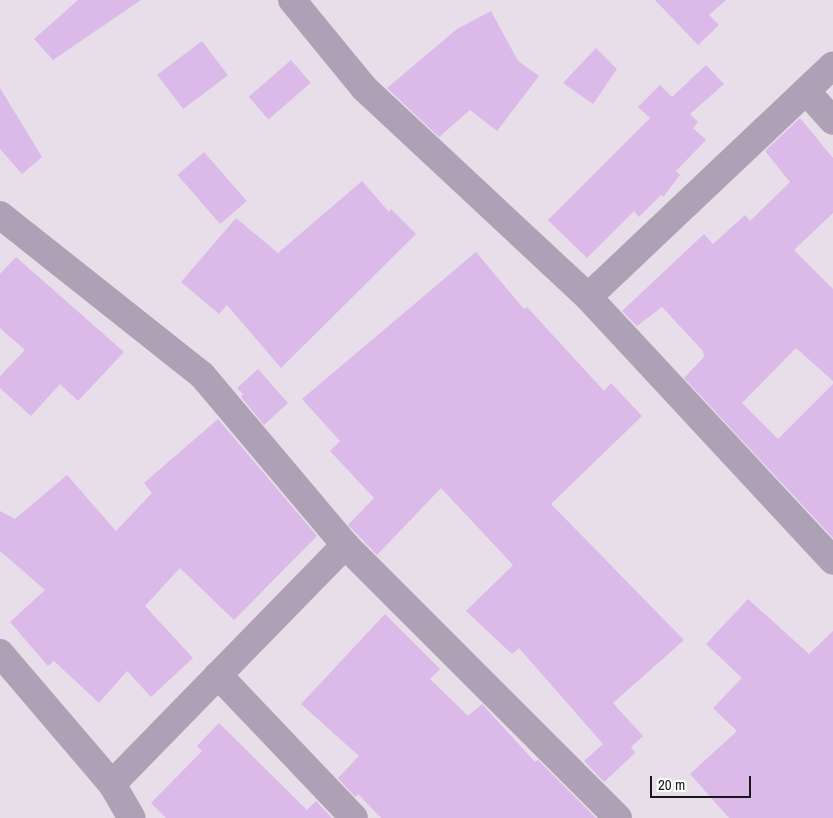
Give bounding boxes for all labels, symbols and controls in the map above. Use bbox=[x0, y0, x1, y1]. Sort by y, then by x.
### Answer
scale bar bbox=[653, 766, 754, 798]
text: 20 m bbox=[658, 774, 685, 795]

